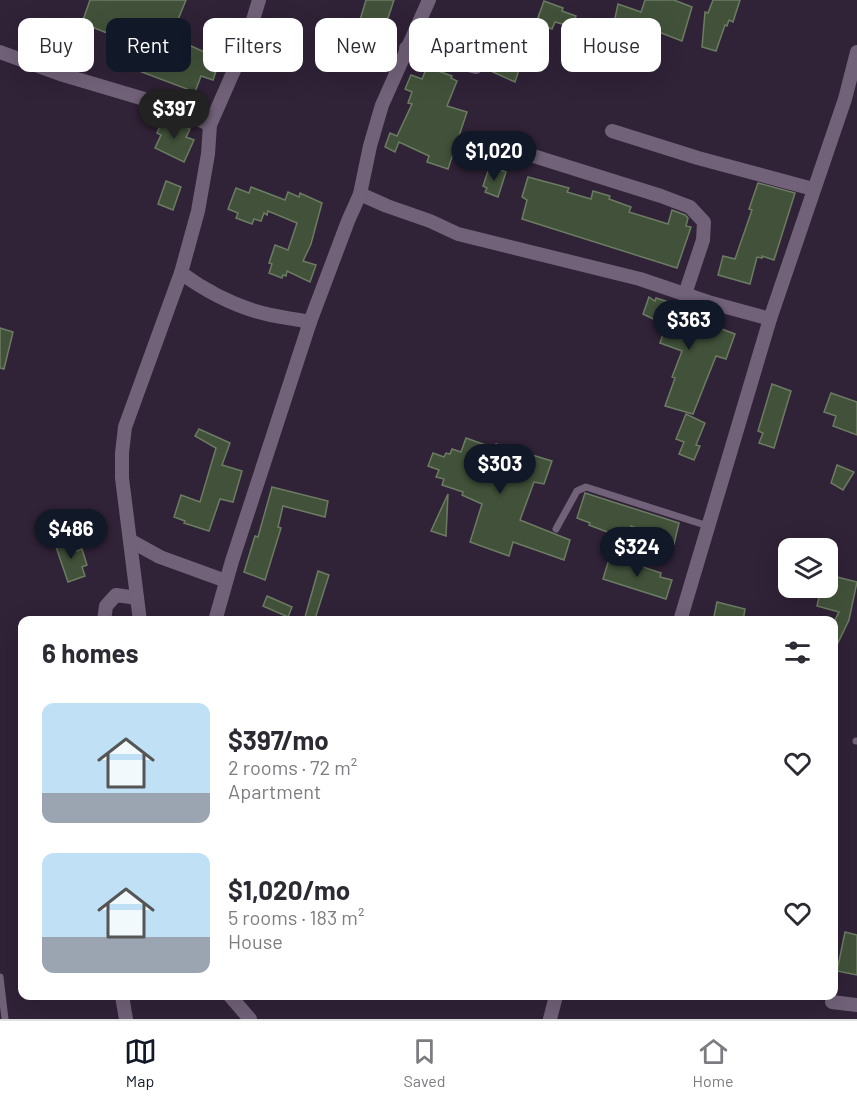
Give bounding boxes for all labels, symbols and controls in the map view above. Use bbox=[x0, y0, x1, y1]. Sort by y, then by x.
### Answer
chip: Buy bbox=[18, 18, 94, 72]
chip: Rent bbox=[106, 18, 191, 72]
chip: Filters bbox=[203, 18, 303, 72]
chip: New bbox=[315, 18, 397, 72]
chip: Apartment bbox=[409, 18, 549, 72]
chip: House bbox=[561, 18, 661, 72]
pin: $397 bbox=[138, 89, 210, 140]
text: $397 bbox=[153, 96, 195, 120]
pin: $1,020 bbox=[445, 131, 543, 182]
text: $1,020 bbox=[465, 138, 523, 162]
pin: $363 bbox=[653, 300, 725, 351]
text: $363 bbox=[667, 307, 711, 331]
pin: $303 bbox=[464, 444, 536, 495]
text: $303 bbox=[478, 451, 522, 475]
pin: $486 bbox=[35, 509, 107, 560]
text: $486 bbox=[48, 516, 94, 540]
pin: $324 bbox=[601, 527, 673, 578]
text: $324 bbox=[614, 534, 660, 558]
map controls bbox=[778, 538, 838, 598]
button: layers bbox=[778, 538, 838, 598]
icon: filters bbox=[781, 636, 814, 669]
text: 6 homes bbox=[42, 637, 139, 668]
text: $397/mo bbox=[228, 724, 329, 755]
icon: home bbox=[90, 727, 162, 799]
icon: heart bbox=[781, 747, 814, 780]
text: 2 rooms · 72 m² bbox=[228, 755, 357, 779]
text: Apartment bbox=[228, 779, 321, 803]
text: $1,020/mo bbox=[228, 874, 350, 905]
icon: home bbox=[90, 877, 162, 949]
icon: heart bbox=[781, 897, 814, 930]
text: 5 rooms · 183 m² bbox=[228, 905, 364, 929]
text: House bbox=[228, 929, 283, 953]
tab: Map bbox=[124, 1035, 157, 1090]
tab: Saved bbox=[404, 1035, 446, 1090]
tab: Home bbox=[693, 1035, 733, 1090]

